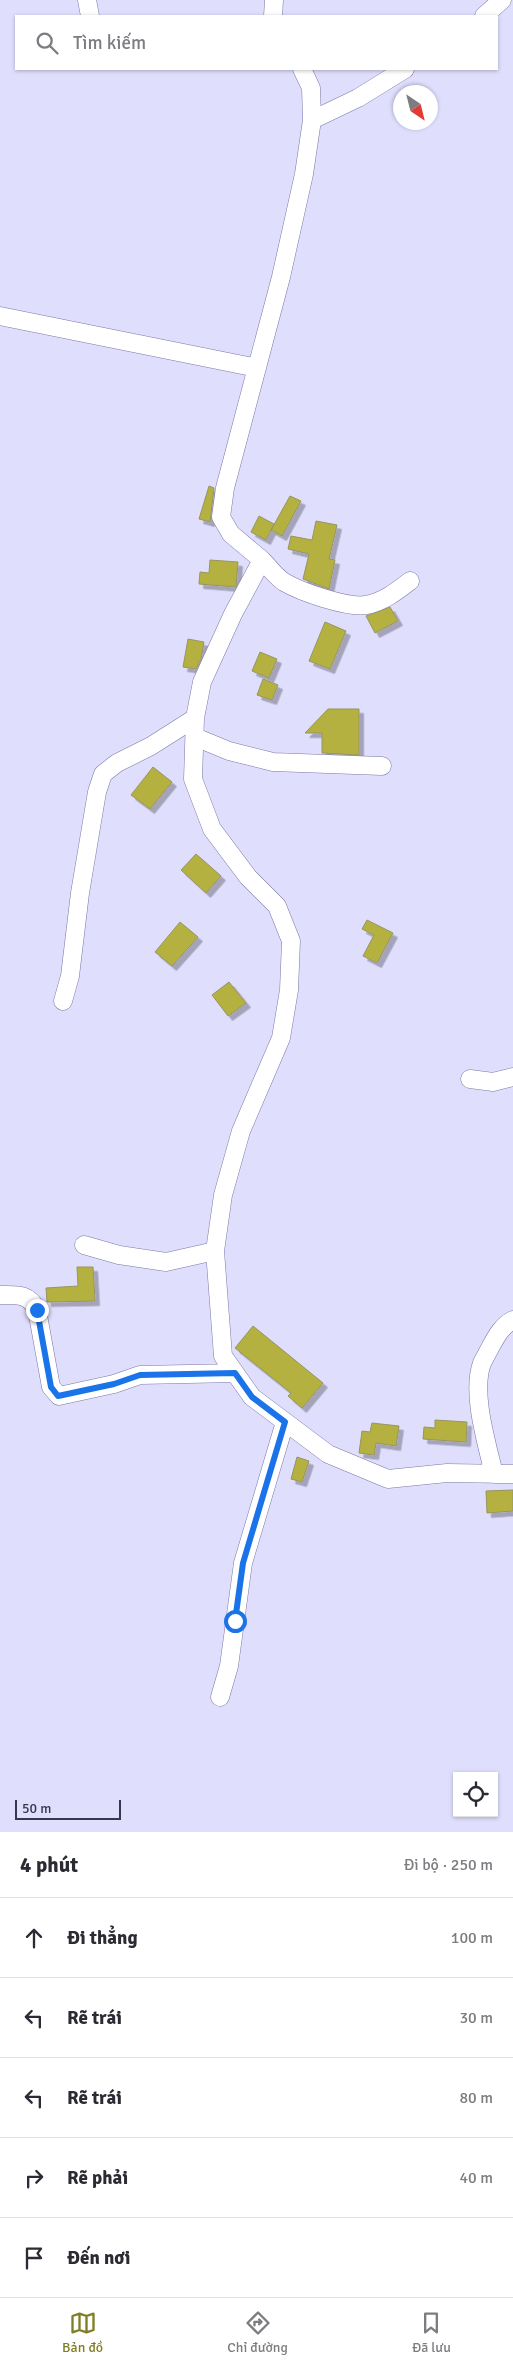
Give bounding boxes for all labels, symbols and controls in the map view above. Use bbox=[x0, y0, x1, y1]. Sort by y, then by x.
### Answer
search box bbox=[15, 15, 498, 70]
icon: search bbox=[33, 29, 61, 57]
text: Tìm kiếm bbox=[73, 31, 146, 55]
north arrow bbox=[393, 85, 438, 130]
route end bbox=[26, 1299, 49, 1322]
route start bbox=[224, 1610, 247, 1633]
map controls bbox=[453, 1772, 498, 1817]
button: locate bbox=[453, 1772, 498, 1817]
scale bar bbox=[15, 1797, 121, 1820]
text: 50 m bbox=[22, 1800, 51, 1817]
text: 4 phút bbox=[20, 1852, 78, 1878]
text: Đi bộ · 250 m bbox=[404, 1855, 493, 1875]
icon: ahead bbox=[20, 1924, 48, 1952]
text: Đi thẳng bbox=[67, 1926, 138, 1950]
text: 100 m bbox=[451, 1928, 493, 1948]
icon: left bbox=[20, 2004, 48, 2032]
text: Rẽ trái bbox=[67, 2006, 122, 2030]
text: 30 m bbox=[459, 2008, 493, 2028]
icon: left bbox=[20, 2084, 48, 2112]
text: Rẽ trái bbox=[67, 2086, 122, 2110]
text: 80 m bbox=[459, 2088, 493, 2108]
icon: right bbox=[20, 2164, 48, 2192]
text: Rẽ phải bbox=[67, 2166, 128, 2190]
text: 40 m bbox=[459, 2168, 493, 2188]
icon: arrive bbox=[20, 2244, 48, 2272]
text: Đến nơi bbox=[67, 2246, 130, 2270]
tab: Bản đồ bbox=[62, 2309, 103, 2356]
tab: Chỉ đường bbox=[227, 2309, 288, 2356]
tab: Đã lưu bbox=[412, 2309, 451, 2356]

